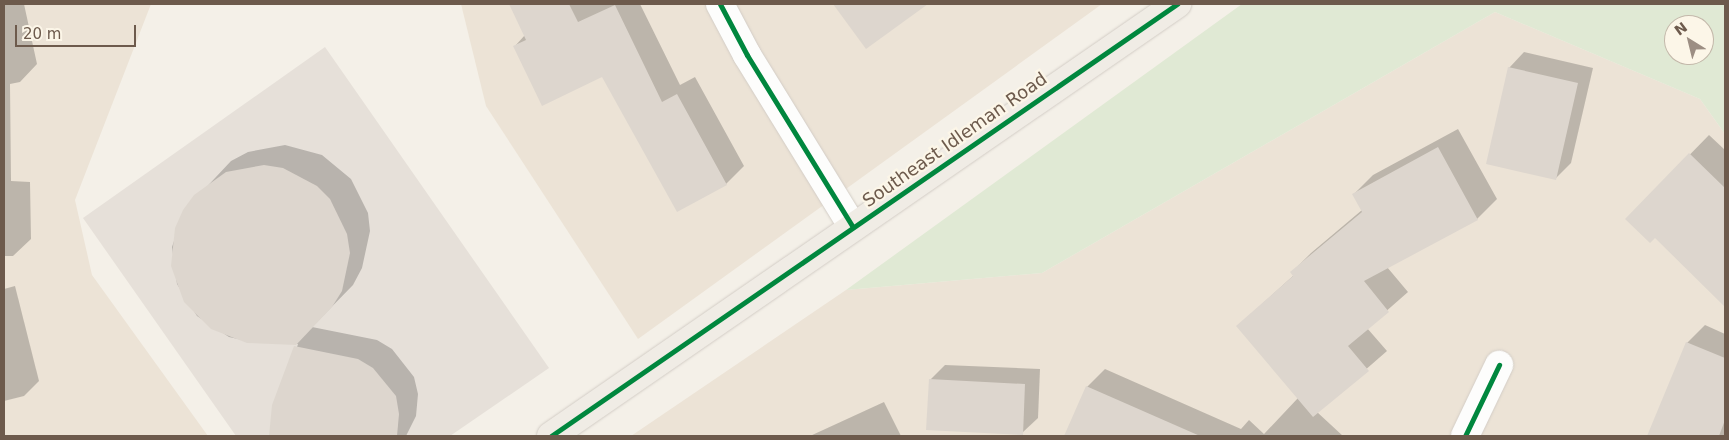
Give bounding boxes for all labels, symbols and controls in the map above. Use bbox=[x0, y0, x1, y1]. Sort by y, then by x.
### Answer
scale bar bbox=[18, 15, 139, 47]
north arrow bbox=[1664, 15, 1714, 65]
text: N bbox=[1671, 19, 1690, 39]
text: 20 m bbox=[23, 25, 61, 43]
street label: Southeast Idleman Road bbox=[859, 68, 1051, 212]

